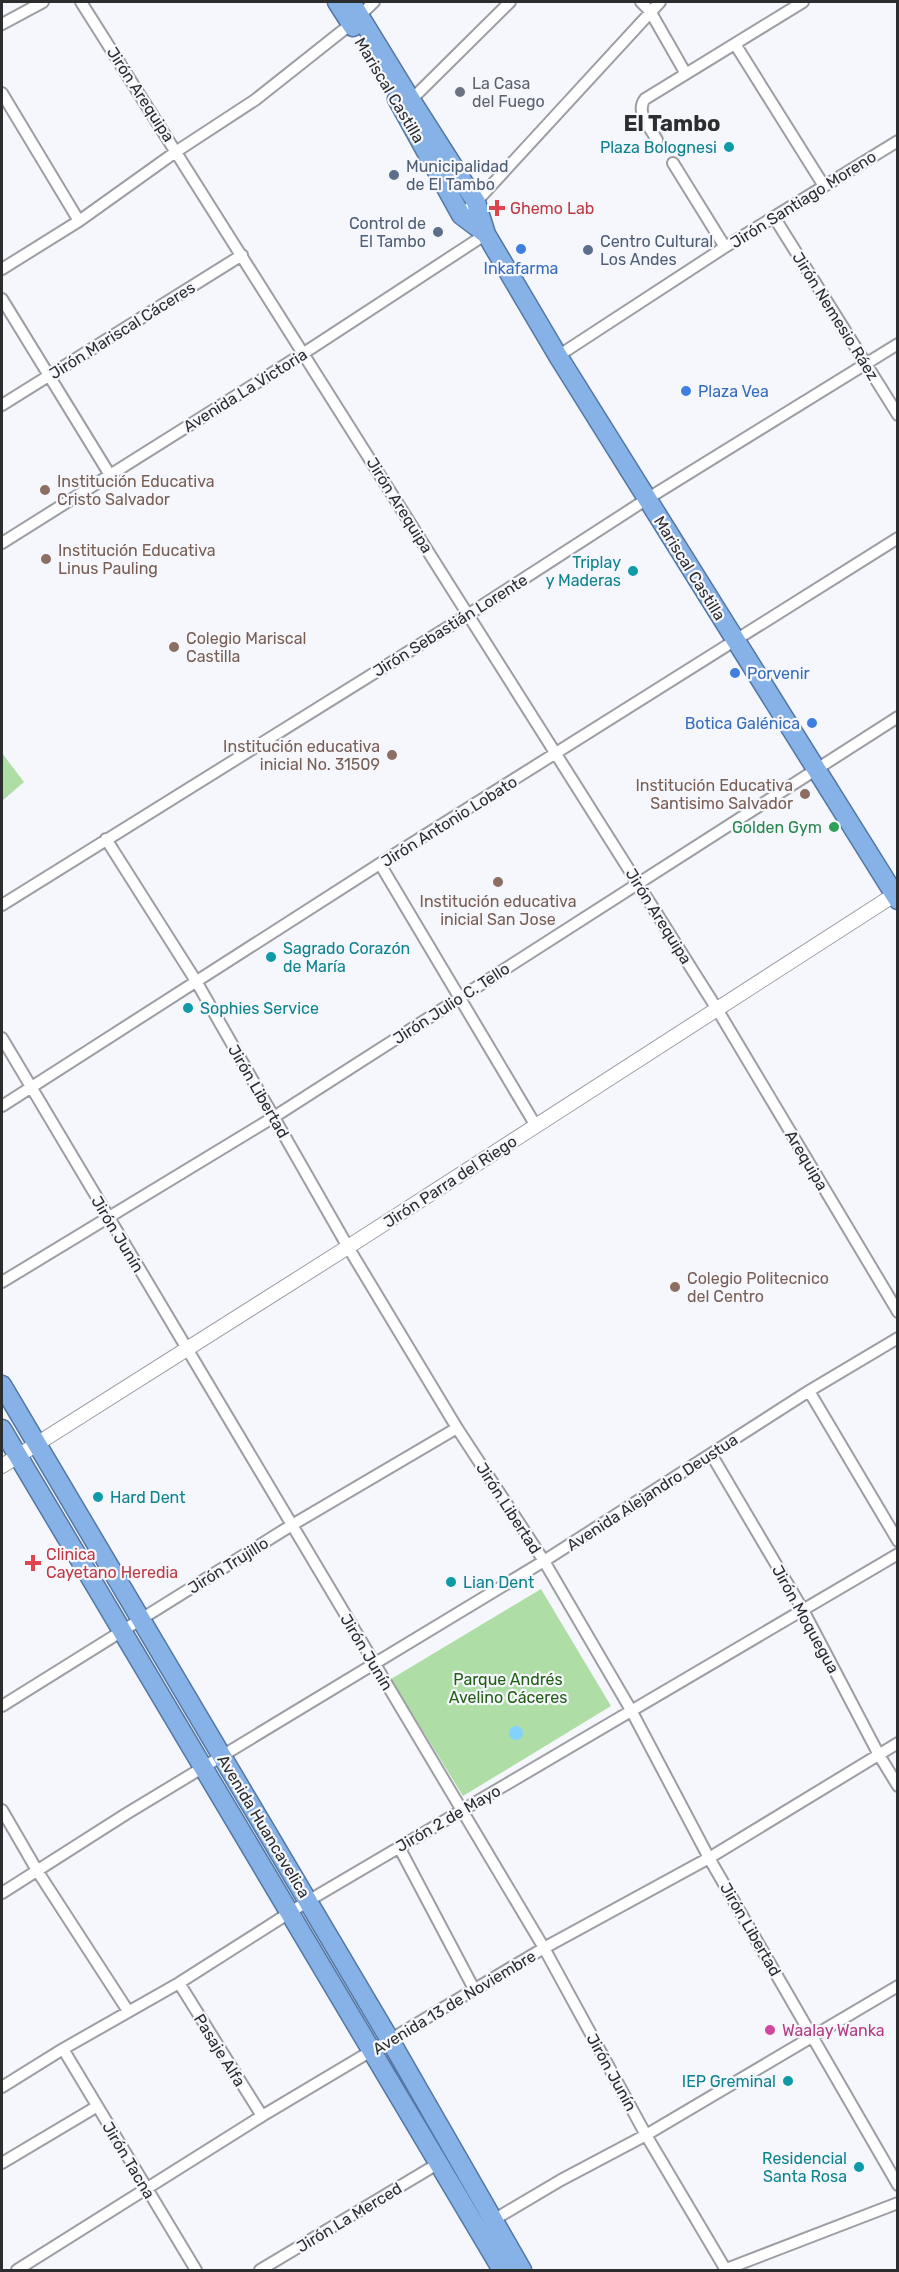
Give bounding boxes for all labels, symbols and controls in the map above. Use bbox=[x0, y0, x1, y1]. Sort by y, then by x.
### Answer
street label: Mariscal Castilla bbox=[351, 34, 428, 146]
street label: Jirón Arequipa bbox=[103, 43, 178, 145]
place label: La Casa del Fuego bbox=[472, 74, 545, 111]
marker: La Casa del Fuego bbox=[453, 85, 467, 99]
district label: El Tambo bbox=[624, 110, 720, 137]
place label: Plaza Bolognesi bbox=[600, 138, 717, 157]
marker: Plaza Bolognesi bbox=[722, 140, 736, 154]
street label: Jirón Santiago Moreno bbox=[727, 147, 880, 252]
place label: Municipalidad de El Tambo bbox=[406, 157, 509, 194]
marker: Municipalidad de El Tambo bbox=[387, 168, 401, 182]
marker: Ghemo Lab bbox=[488, 199, 506, 217]
place label: Ghemo Lab bbox=[510, 199, 594, 218]
place label: Control de El Tambo bbox=[349, 214, 426, 251]
marker: Control de El Tambo bbox=[431, 225, 445, 239]
place label: Centro Cultural Los Andes bbox=[600, 232, 713, 269]
marker: Inkafarma bbox=[514, 242, 528, 256]
marker: Centro Cultural Los Andes bbox=[581, 243, 595, 257]
street label: Jirón Nemesio Ráez bbox=[788, 249, 883, 384]
place label: Inkafarma bbox=[484, 259, 558, 278]
street label: Jirón Mariscal Cáceres bbox=[46, 278, 199, 383]
street label: Avenida La Victoria bbox=[180, 345, 311, 436]
place label: Plaza Vea bbox=[698, 382, 769, 401]
marker: Plaza Vea bbox=[679, 384, 693, 398]
street label: Jirón Arequipa bbox=[363, 454, 437, 557]
place label: Institución Educativa Cristo Salvador bbox=[57, 472, 215, 509]
marker: Institución Educativa Cristo Salvador bbox=[38, 483, 52, 497]
street label: Mariscal Castilla bbox=[650, 513, 729, 624]
place label: Institución Educativa Linus Pauling bbox=[58, 541, 216, 578]
marker: Institución Educativa Linus Pauling bbox=[39, 552, 53, 566]
place label: Triplay y Maderas bbox=[546, 553, 621, 590]
marker: Triplay y Maderas bbox=[626, 564, 640, 578]
street label: Jirón Sebastián Lorente bbox=[370, 570, 531, 681]
place label: Colegio Mariscal Castilla bbox=[186, 629, 306, 666]
marker: Colegio Mariscal Castilla bbox=[167, 640, 181, 654]
place label: Porvenir bbox=[747, 664, 810, 683]
marker: Porvenir bbox=[728, 666, 742, 680]
place label: Botica Galénica bbox=[685, 714, 800, 733]
marker: Botica Galénica bbox=[805, 716, 819, 730]
place label: Institución educativa inicial No. 31509 bbox=[223, 737, 380, 774]
marker: Institución educativa inicial No. 31509 bbox=[385, 748, 399, 762]
street label: Jirón Antonio Lobato bbox=[378, 772, 521, 871]
place label: Institución Educativa Santisimo Salvador bbox=[635, 776, 793, 813]
marker: Institución Educativa Santisimo Salvador bbox=[798, 787, 812, 801]
place label: Golden Gym bbox=[732, 818, 822, 837]
marker: Golden Gym bbox=[827, 820, 841, 834]
street label: Jirón Arequipa bbox=[622, 865, 696, 968]
marker: Institución educativa inicial San Jose bbox=[491, 875, 505, 889]
place label: Institución educativa inicial San Jose bbox=[420, 892, 576, 929]
place label: Sagrado Corazón de María bbox=[283, 939, 410, 976]
marker: Sagrado Corazón de María bbox=[264, 950, 278, 964]
street label: Jirón Julio C. Tello bbox=[390, 959, 513, 1048]
place label: Sophies Service bbox=[200, 999, 319, 1018]
marker: Sophies Service bbox=[181, 1001, 195, 1015]
street label: Jirón Libertad bbox=[224, 1041, 293, 1141]
street label: Arequipa bbox=[781, 1127, 832, 1194]
street label: Jirón Parra del Riego bbox=[380, 1131, 520, 1232]
street label: Jirón Junín bbox=[87, 1193, 148, 1276]
place label: Colegio Politecnico del Centro bbox=[687, 1269, 829, 1306]
marker: Colegio Politecnico del Centro bbox=[668, 1280, 682, 1294]
street label: Avenida Alejandro Deustua bbox=[563, 1430, 741, 1555]
street label: Jirón Libertad bbox=[472, 1459, 545, 1557]
place label: Hard Dent bbox=[110, 1488, 185, 1507]
marker: Hard Dent bbox=[91, 1490, 105, 1504]
street label: Jirón Trujillo bbox=[185, 1533, 272, 1598]
place label: Clinica Cayetano Heredia bbox=[46, 1545, 178, 1582]
marker: Clinica Cayetano Heredia bbox=[24, 1554, 42, 1572]
street label: Jirón Moquegua bbox=[768, 1562, 843, 1677]
place label: Lian Dent bbox=[463, 1573, 534, 1592]
marker: Lian Dent bbox=[444, 1575, 458, 1589]
street label: Jirón Junín bbox=[336, 1611, 397, 1694]
park label: Parque Andrés Avelino Cáceres bbox=[449, 1670, 567, 1707]
street label: Avenida Huancavelica bbox=[213, 1751, 314, 1901]
street label: Jirón 2 de Mayo bbox=[393, 1781, 504, 1856]
street label: Jirón Libertad bbox=[716, 1879, 785, 1979]
street label: Avenida 13 de Noviembre bbox=[369, 1946, 539, 2059]
street label: Pasaje Alfa bbox=[190, 2010, 249, 2090]
place label: Waalay Wanka bbox=[782, 2021, 885, 2040]
marker: Waalay Wanka bbox=[763, 2023, 777, 2037]
street label: Jirón Junín bbox=[582, 2030, 641, 2114]
place label: IEP Greminal bbox=[682, 2072, 776, 2091]
marker: IEP Greminal bbox=[781, 2074, 795, 2088]
street label: Jirón Tacna bbox=[98, 2118, 159, 2202]
place label: Residencial Santa Rosa bbox=[762, 2149, 847, 2186]
marker: Residencial Santa Rosa bbox=[852, 2160, 866, 2174]
street label: Jirón La Merced bbox=[293, 2179, 405, 2256]

